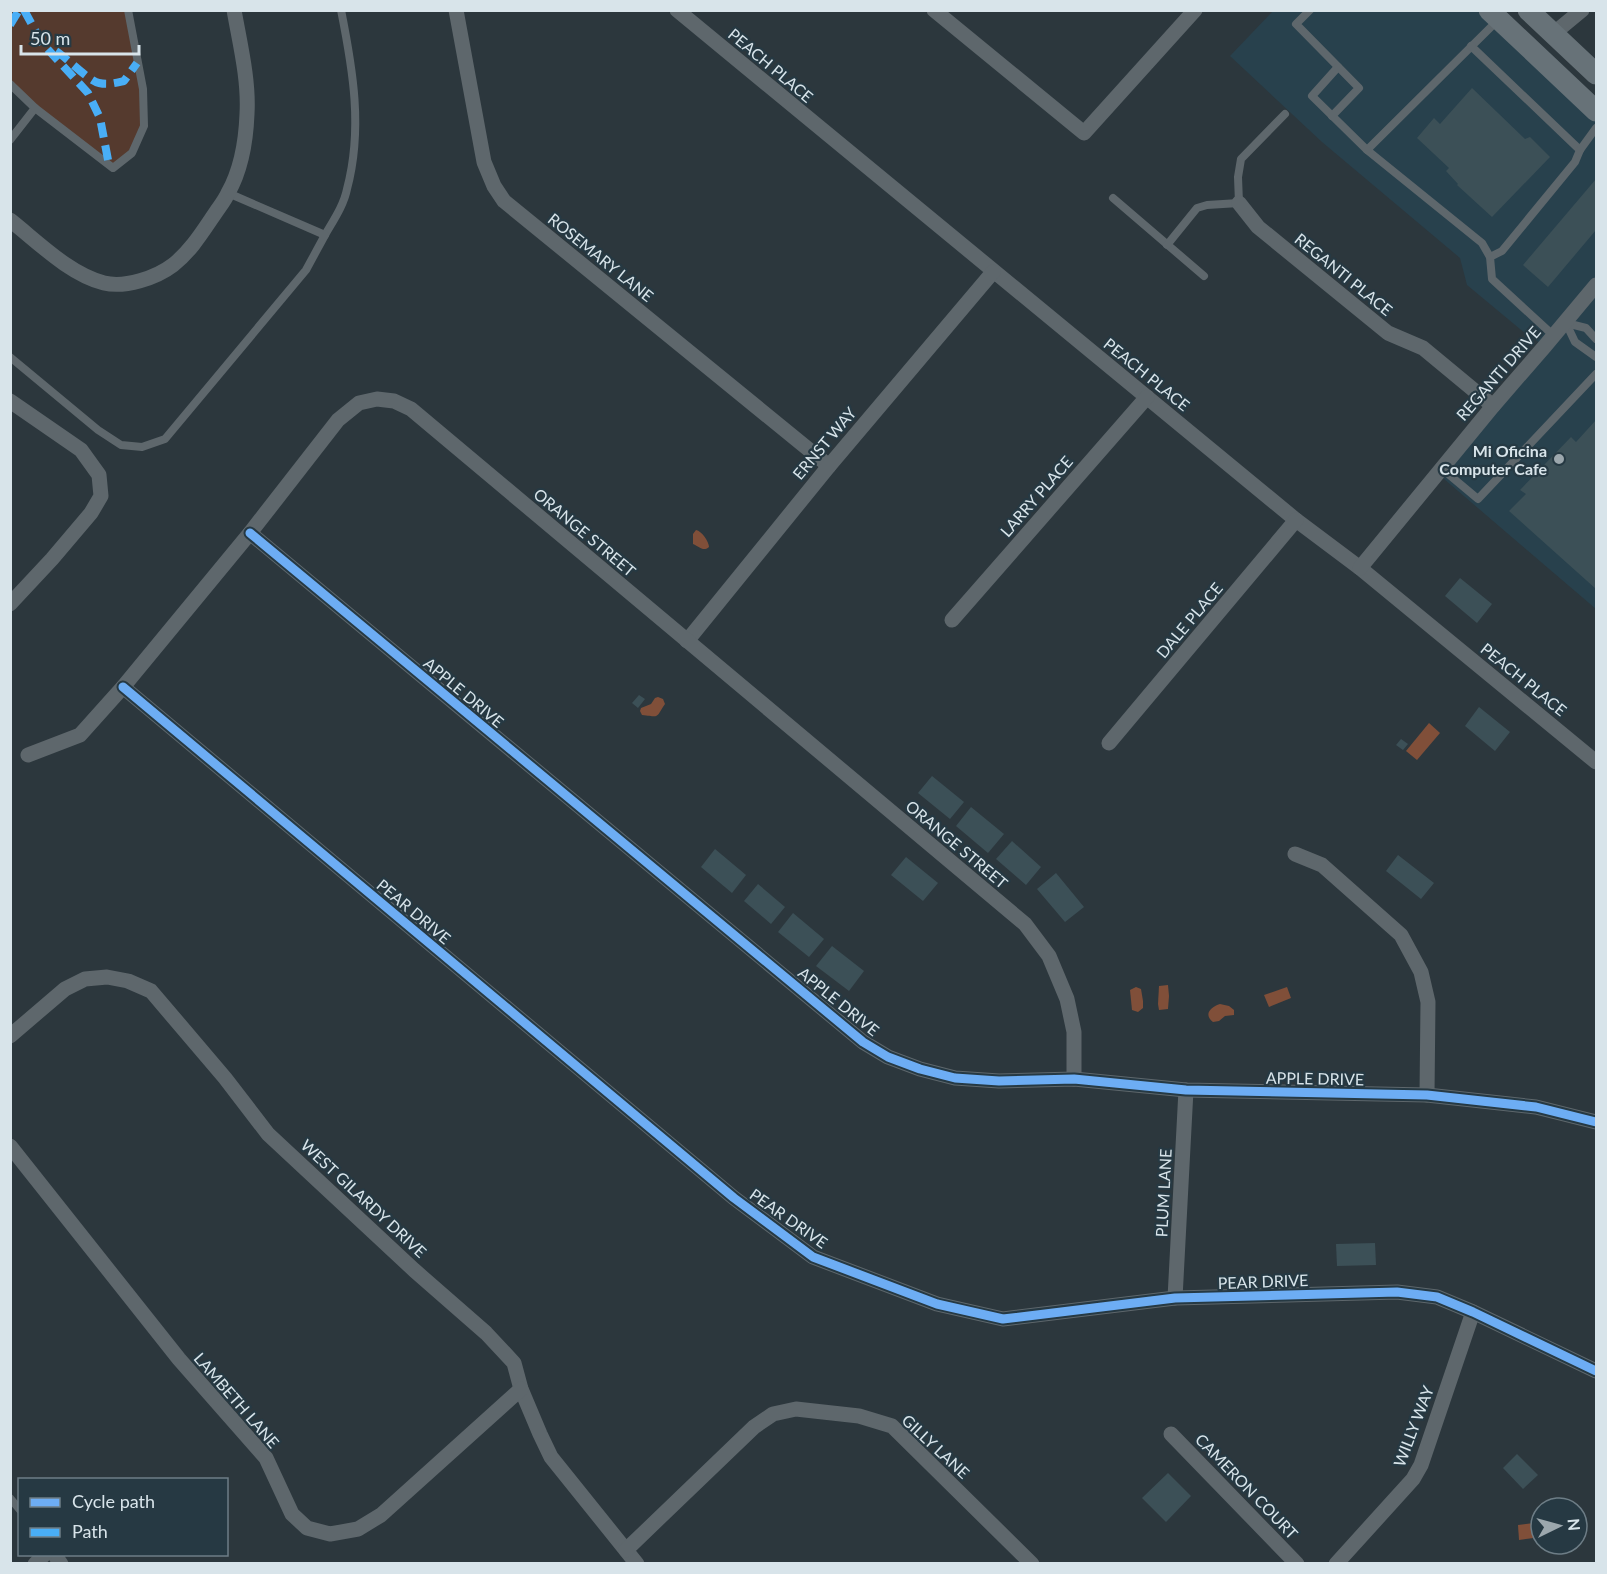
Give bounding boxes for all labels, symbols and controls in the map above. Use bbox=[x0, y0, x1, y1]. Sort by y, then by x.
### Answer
scale bar bbox=[21, 18, 140, 56]
street label: PEACH PLACE bbox=[725, 24, 817, 106]
text: 50 m bbox=[30, 27, 70, 49]
street label: ROSEMARY LANE bbox=[545, 209, 657, 305]
street label: REGANTI PLACE bbox=[1291, 229, 1397, 319]
street label: REGANTI DRIVE bbox=[1452, 322, 1544, 424]
street label: PEACH PLACE bbox=[1100, 334, 1194, 414]
street label: ERNST WAY bbox=[788, 403, 860, 483]
place label: Mi Oficina Computer Cafe bbox=[1439, 441, 1547, 478]
street label: LARRY PLACE bbox=[996, 452, 1076, 540]
marker: Mi Oficina Computer Cafe bbox=[1552, 452, 1566, 466]
street label: ORANGE STREET bbox=[530, 484, 640, 580]
street label: DALE PLACE bbox=[1152, 578, 1226, 662]
street label: PEACH PLACE bbox=[1477, 639, 1571, 719]
street label: APPLE DRIVE bbox=[420, 653, 508, 731]
street label: ORANGE STREET bbox=[902, 796, 1012, 892]
street label: PEAR DRIVE bbox=[373, 875, 455, 947]
street label: APPLE DRIVE bbox=[795, 963, 883, 1039]
street label: APPLE DRIVE bbox=[1266, 1068, 1364, 1088]
street label: WEST GILARDY DRIVE bbox=[297, 1135, 431, 1261]
street label: PLUM LANE bbox=[1151, 1148, 1175, 1238]
street label: PEAR DRIVE bbox=[746, 1184, 832, 1252]
street label: PEAR DRIVE bbox=[1217, 1270, 1309, 1292]
street label: LAMBETH LANE bbox=[191, 1349, 283, 1451]
street label: WILLY WAY bbox=[1389, 1383, 1437, 1469]
street label: GILLY LANE bbox=[898, 1410, 974, 1482]
street label: CAMERON COURT bbox=[1192, 1429, 1302, 1543]
legend bbox=[18, 1478, 228, 1556]
text: Cycle path bbox=[72, 1490, 155, 1512]
north arrow bbox=[1529, 1496, 1589, 1556]
text: N bbox=[1564, 1518, 1584, 1532]
text: Path bbox=[72, 1520, 108, 1542]

